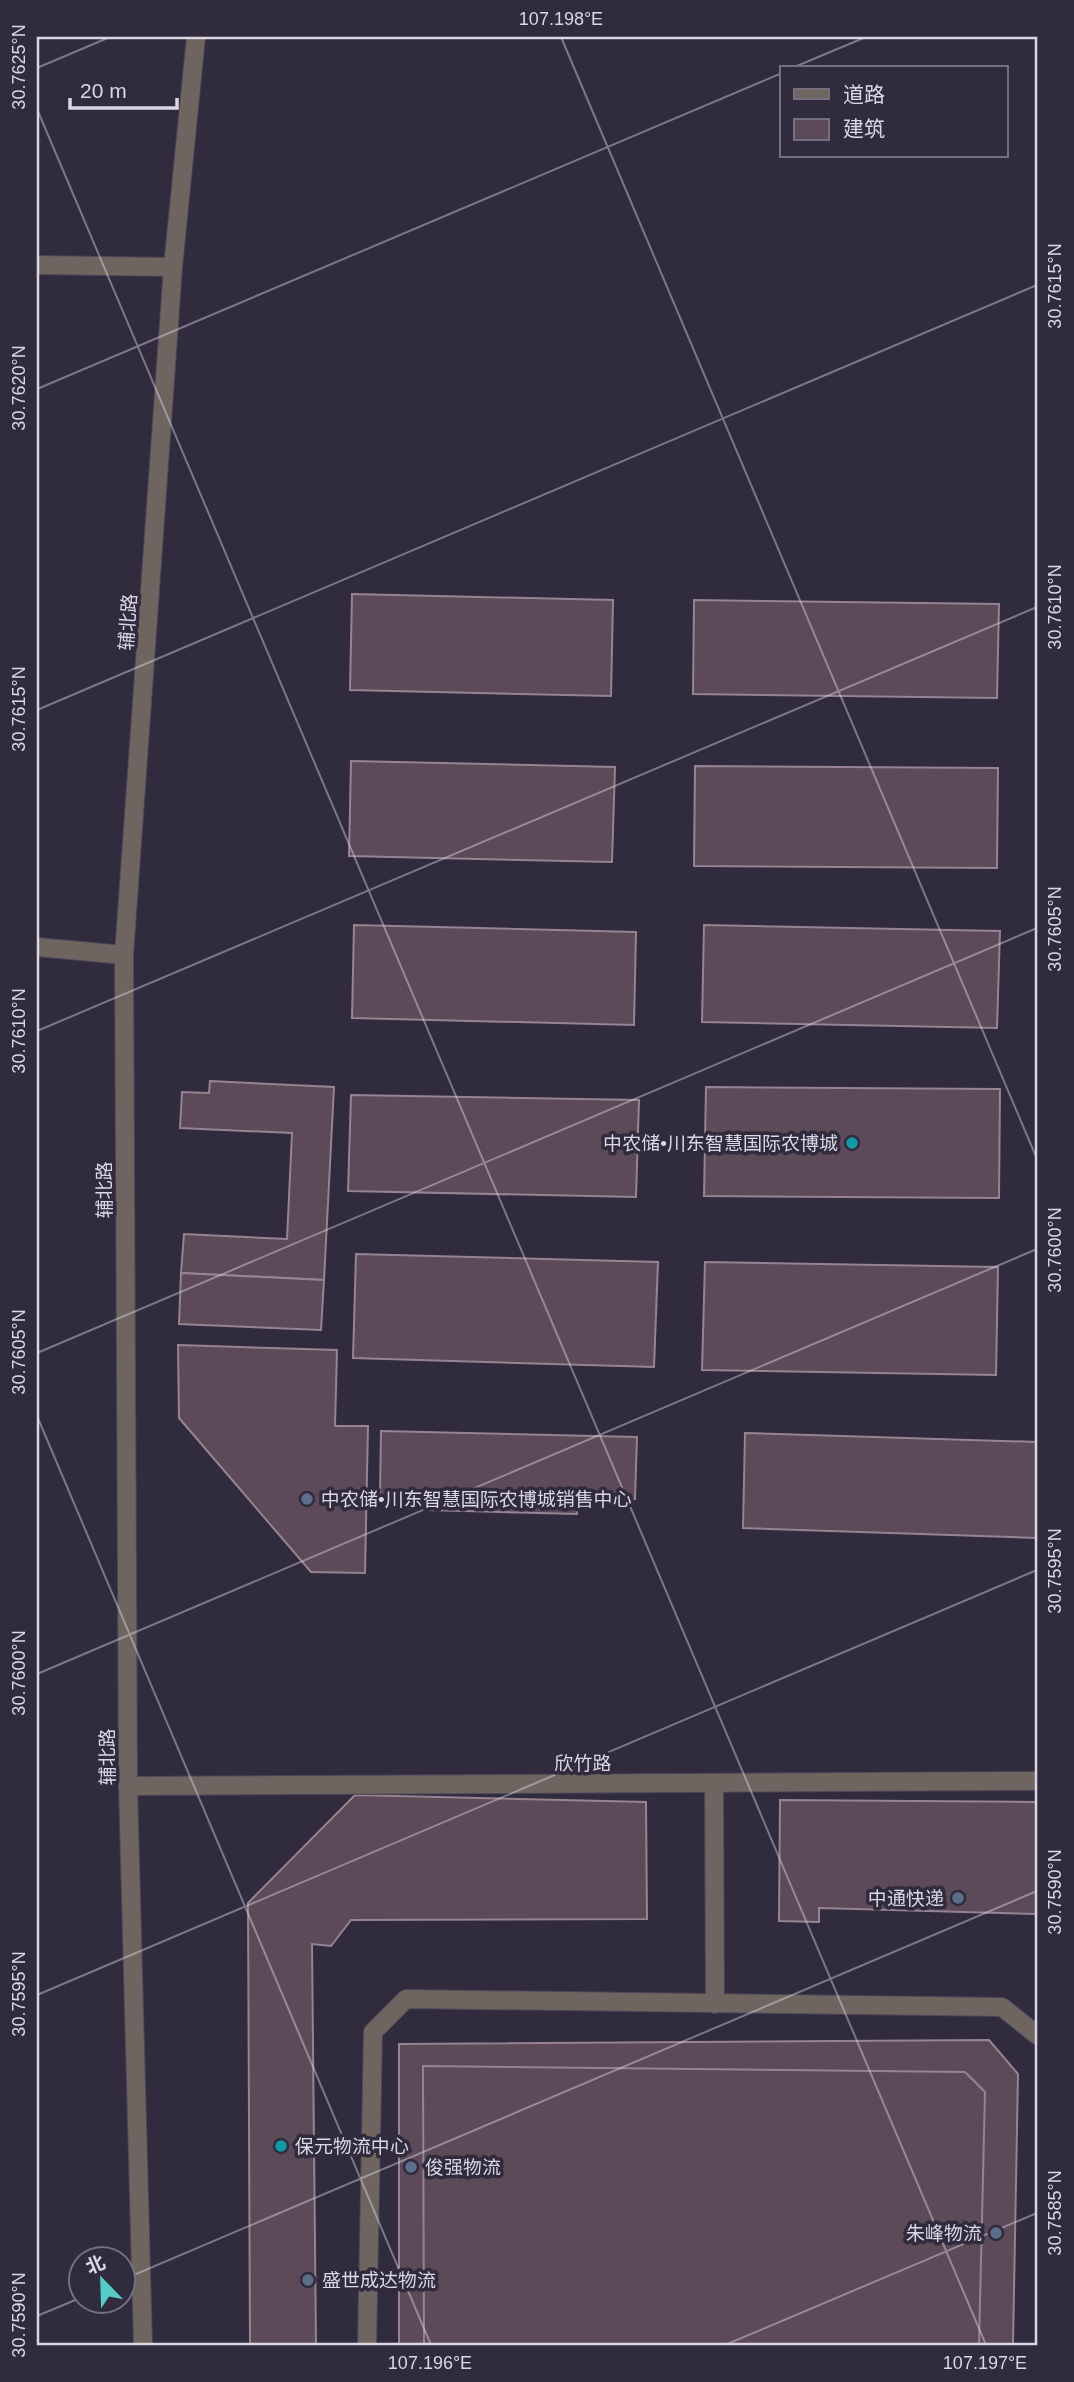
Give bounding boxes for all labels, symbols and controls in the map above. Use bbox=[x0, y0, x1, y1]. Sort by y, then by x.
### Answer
text: 107.198°E bbox=[519, 9, 603, 29]
text: 30.7625°N bbox=[9, 24, 29, 110]
scale bar bbox=[70, 66, 177, 110]
legend bbox=[780, 66, 1007, 158]
text: 20 m bbox=[80, 79, 127, 102]
text: 道路 bbox=[843, 83, 885, 106]
text: 建筑 bbox=[843, 117, 885, 140]
text: 30.7615°N bbox=[1045, 243, 1065, 329]
text: 30.7620°N bbox=[9, 345, 29, 431]
text: 30.7610°N bbox=[1045, 564, 1065, 650]
street label: 辅北路 bbox=[116, 593, 140, 651]
text: 30.7615°N bbox=[9, 666, 29, 752]
text: 30.7605°N bbox=[1045, 886, 1065, 972]
text: 30.7610°N bbox=[9, 988, 29, 1074]
place label: 中农储•川东智慧国际农博城 bbox=[603, 1133, 838, 1154]
marker: 中农储•川东智慧国际农博城 bbox=[844, 1135, 860, 1151]
street label: 辅北路 bbox=[94, 1161, 115, 1219]
text: 30.7600°N bbox=[1045, 1207, 1065, 1293]
text: 30.7605°N bbox=[9, 1309, 29, 1395]
place label: 中农储•川东智慧国际农博城销售中心 bbox=[321, 1489, 632, 1510]
marker: 中农储•川东智慧国际农博城销售中心 bbox=[299, 1491, 315, 1507]
text: 30.7595°N bbox=[1045, 1528, 1065, 1614]
text: 30.7600°N bbox=[9, 1630, 29, 1716]
street label: 辅北路 bbox=[97, 1728, 118, 1786]
street label: 欣竹路 bbox=[554, 1753, 612, 1774]
text: 30.7590°N bbox=[1045, 1849, 1065, 1935]
place label: 中通快递 bbox=[868, 1888, 944, 1909]
marker: 中通快递 bbox=[950, 1890, 966, 1906]
text: 30.7595°N bbox=[9, 1951, 29, 2037]
place label: 保元物流中心 bbox=[295, 2136, 409, 2157]
marker: 保元物流中心 bbox=[273, 2138, 289, 2154]
place label: 俊强物流 bbox=[425, 2157, 501, 2178]
marker: 俊强物流 bbox=[403, 2159, 419, 2175]
text: 30.7585°N bbox=[1045, 2170, 1065, 2256]
place label: 朱峰物流 bbox=[906, 2223, 982, 2244]
marker: 朱峰物流 bbox=[988, 2225, 1004, 2241]
north arrow bbox=[66, 2246, 136, 2316]
text: 北 bbox=[83, 2251, 108, 2278]
place label: 盛世成达物流 bbox=[322, 2270, 436, 2291]
text: 30.7590°N bbox=[9, 2272, 29, 2358]
marker: 盛世成达物流 bbox=[300, 2272, 316, 2288]
text: 107.196°E bbox=[388, 2353, 472, 2373]
text: 107.197°E bbox=[943, 2353, 1027, 2373]

